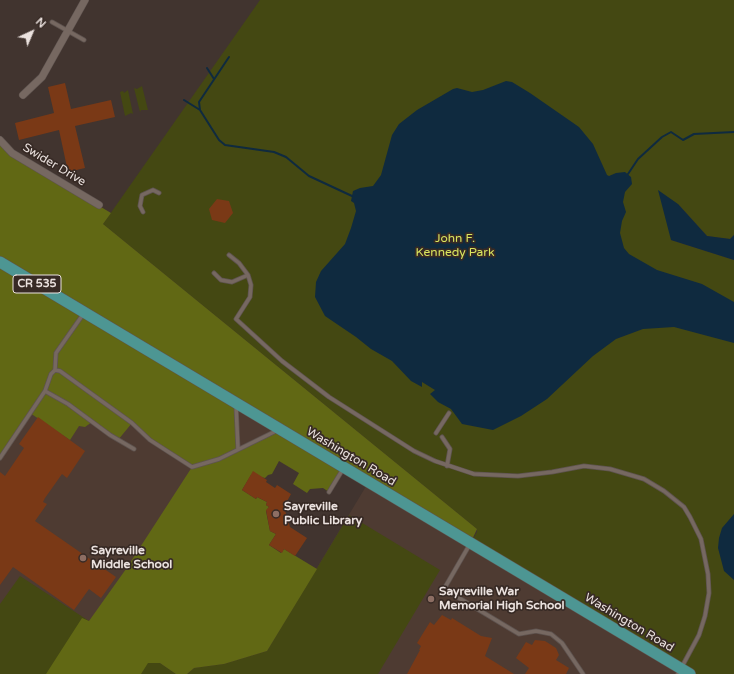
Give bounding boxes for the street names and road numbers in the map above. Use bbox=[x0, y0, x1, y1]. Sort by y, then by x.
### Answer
street label: Swider Drive bbox=[20, 141, 88, 189]
road number: CR 535 bbox=[13, 275, 61, 293]
street label: Washington Road bbox=[304, 425, 398, 489]
street label: Washington Road bbox=[582, 591, 676, 655]

